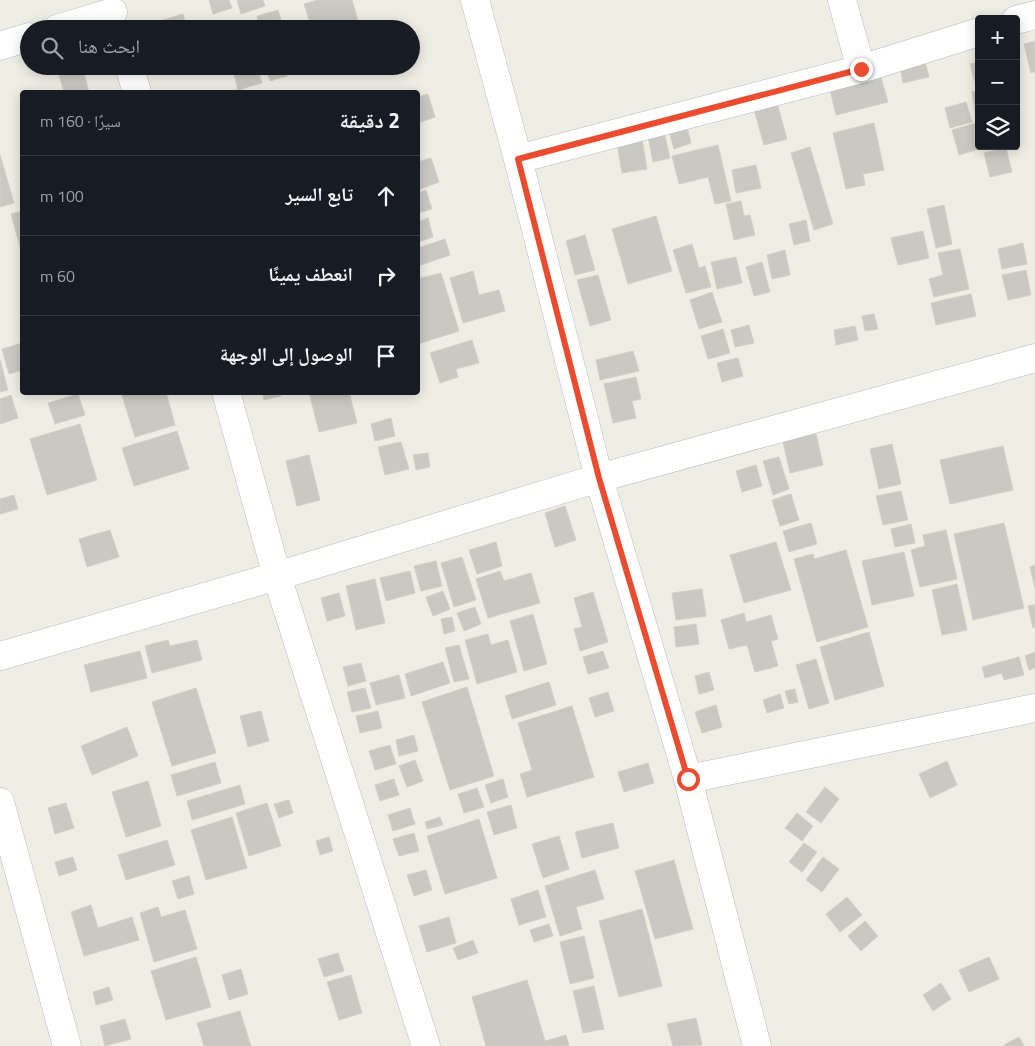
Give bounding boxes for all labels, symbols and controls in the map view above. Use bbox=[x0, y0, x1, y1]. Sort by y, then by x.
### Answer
map controls bbox=[975, 15, 1020, 150]
button: + bbox=[975, 15, 1020, 60]
search box bbox=[20, 20, 420, 75]
text: ابحث هنا bbox=[78, 31, 140, 60]
icon: search bbox=[38, 34, 66, 62]
route end bbox=[850, 58, 873, 81]
button: − bbox=[975, 60, 1020, 105]
text: 2 دقيقة bbox=[340, 104, 400, 136]
button: layers bbox=[975, 105, 1020, 150]
text: سيرًا · 160 m bbox=[40, 109, 121, 133]
text: تابع السير bbox=[285, 179, 353, 208]
icon: ahead bbox=[372, 182, 400, 210]
text: 100 m bbox=[40, 184, 84, 208]
text: انعطف يمينًا bbox=[268, 259, 353, 288]
icon: right bbox=[372, 262, 400, 290]
text: 60 m bbox=[40, 264, 75, 288]
text: الوصول إلى الوجهة bbox=[220, 339, 353, 368]
icon: arrive bbox=[372, 342, 400, 370]
route start bbox=[677, 768, 700, 791]

